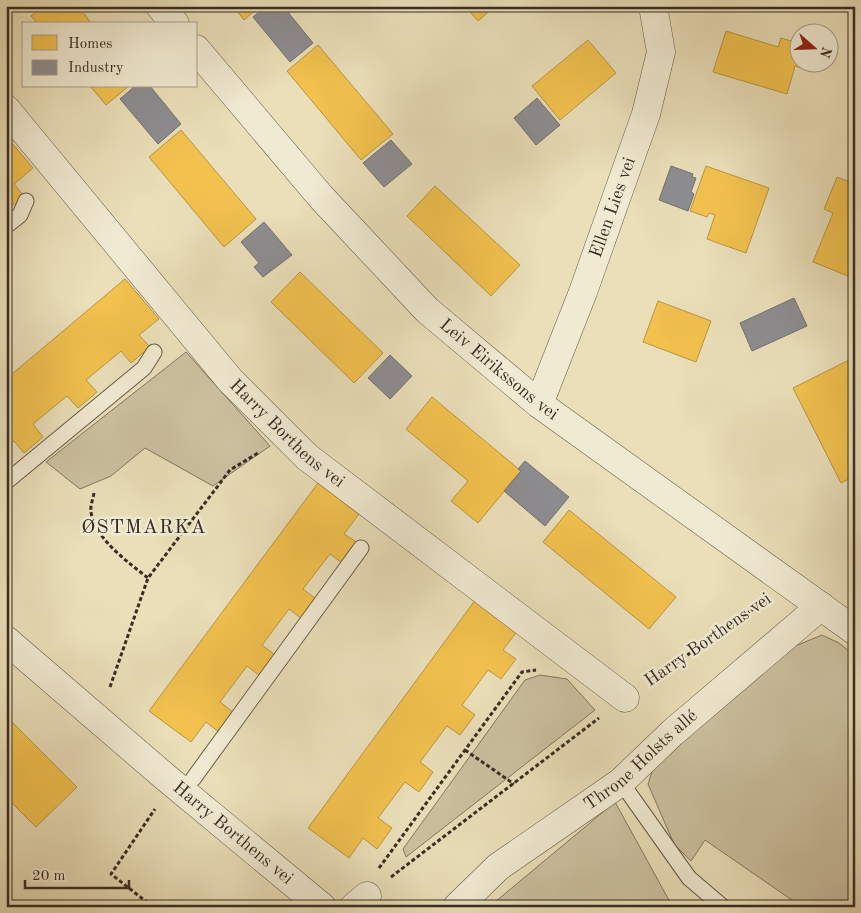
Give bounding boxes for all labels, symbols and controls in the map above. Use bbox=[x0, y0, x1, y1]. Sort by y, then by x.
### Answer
legend bbox=[22, 22, 198, 88]
north arrow bbox=[788, 22, 838, 72]
text: Homes bbox=[68, 37, 113, 52]
text: N bbox=[817, 45, 834, 60]
text: Industry bbox=[68, 61, 124, 76]
street label: Ellen Lies vei bbox=[587, 155, 639, 260]
street label: Leiv Eirikssons vei bbox=[436, 316, 561, 424]
street label: Harry Borthens vei bbox=[226, 376, 348, 491]
district label: ØSTMARKA bbox=[81, 518, 207, 538]
street label: Harry Borthens vei bbox=[641, 590, 775, 690]
street label: Throne Holsts allé bbox=[581, 706, 701, 814]
street label: Harry Borthens vei bbox=[169, 778, 297, 888]
scale bar bbox=[25, 858, 129, 890]
text: 20 m bbox=[32, 869, 66, 884]

